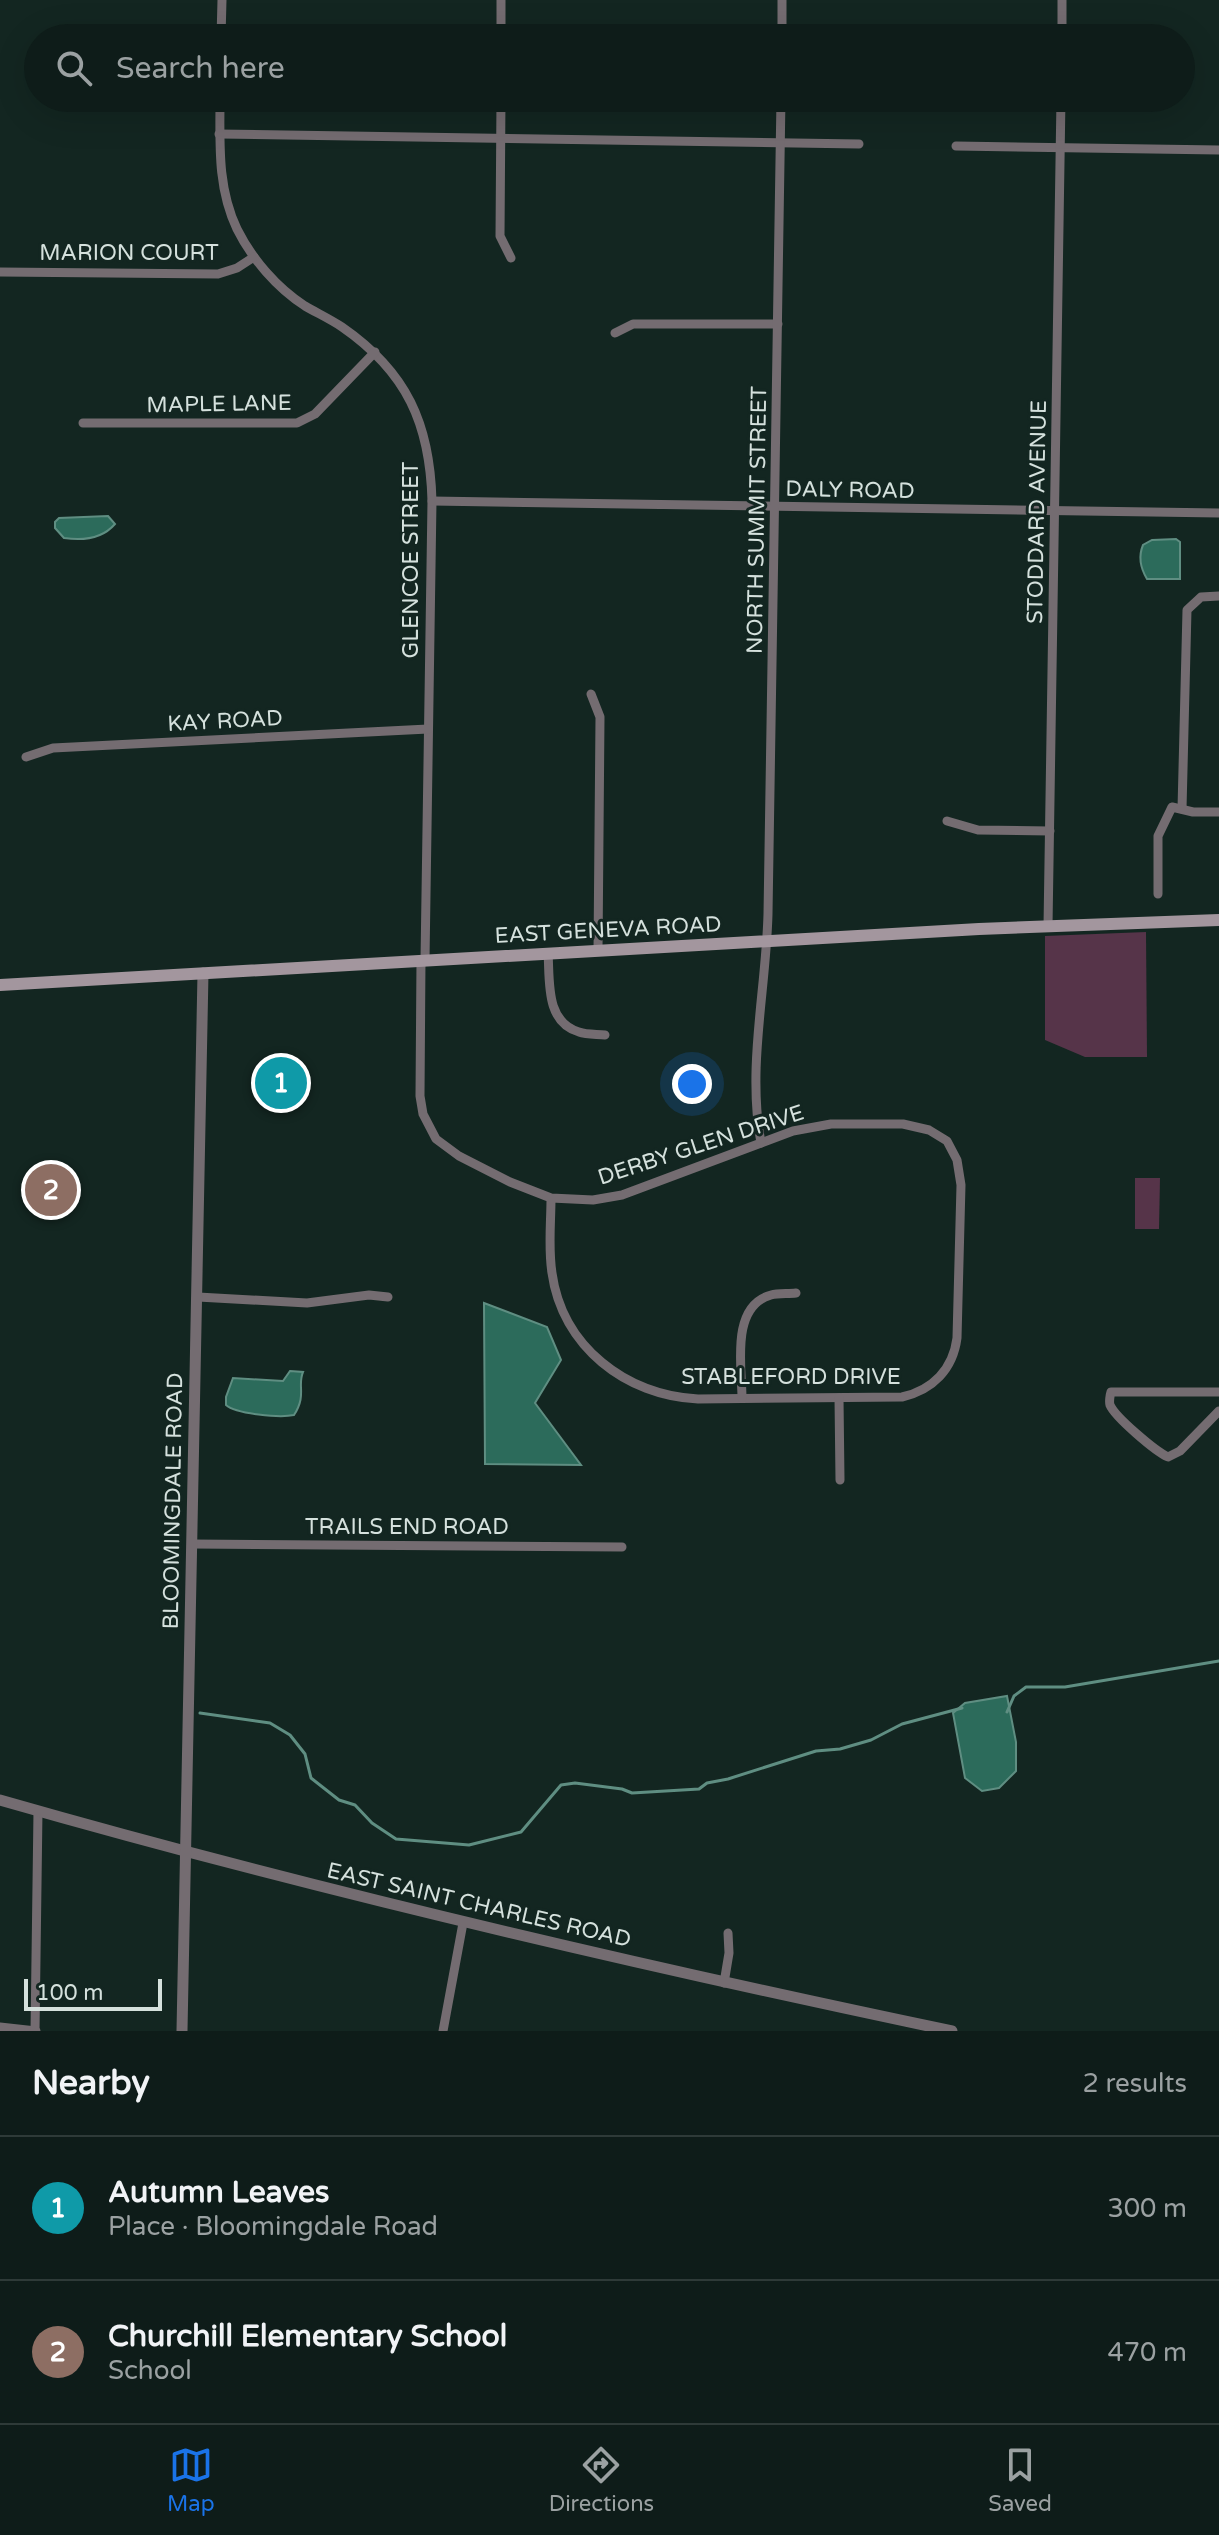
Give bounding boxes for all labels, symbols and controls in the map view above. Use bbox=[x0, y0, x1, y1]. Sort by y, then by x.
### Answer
search box bbox=[24, 24, 1195, 112]
icon: search bbox=[52, 46, 96, 90]
text: Search here bbox=[116, 50, 285, 87]
street label: MARION COURT bbox=[39, 240, 219, 266]
street label: NORTH SUMMIT STREET bbox=[742, 385, 772, 654]
street label: MAPLE LANE bbox=[146, 390, 292, 418]
street label: STODDARD AVENUE bbox=[1022, 400, 1052, 624]
street label: GLENCOE STREET bbox=[398, 461, 424, 658]
street label: DALY ROAD bbox=[785, 476, 915, 504]
street label: KAY ROAD bbox=[167, 705, 283, 737]
street label: EAST GENEVA ROAD bbox=[494, 911, 722, 949]
pin: 1 bbox=[255, 1053, 307, 1113]
your location bbox=[672, 1064, 712, 1104]
street label: DERBY GLEN DRIVE bbox=[595, 1099, 807, 1191]
pin: 2 bbox=[25, 1160, 77, 1220]
street label: STABLEFORD DRIVE bbox=[681, 1364, 901, 1390]
street label: BLOOMINGDALE ROAD bbox=[158, 1372, 188, 1630]
street label: TRAILS END ROAD bbox=[305, 1514, 509, 1540]
street label: EAST SAINT CHARLES ROAD bbox=[324, 1857, 634, 1953]
scale bar bbox=[24, 1975, 162, 2011]
text: 100 m bbox=[36, 1980, 103, 2006]
text: Nearby bbox=[32, 2063, 150, 2104]
text: 2 results bbox=[1082, 2068, 1187, 2099]
text: Autumn Leaves bbox=[108, 2174, 330, 2211]
text: 1 bbox=[50, 2193, 66, 2224]
text: 300 m bbox=[1107, 2193, 1187, 2224]
text: Place · Bloomingdale Road bbox=[108, 2211, 438, 2242]
text: Churchill Elementary School bbox=[108, 2318, 507, 2355]
text: 2 bbox=[50, 2337, 66, 2368]
text: 470 m bbox=[1107, 2337, 1187, 2368]
text: School bbox=[108, 2355, 192, 2386]
tab: Map bbox=[167, 2443, 215, 2517]
tab: Directions bbox=[549, 2443, 654, 2517]
tab: Saved bbox=[988, 2443, 1052, 2517]

